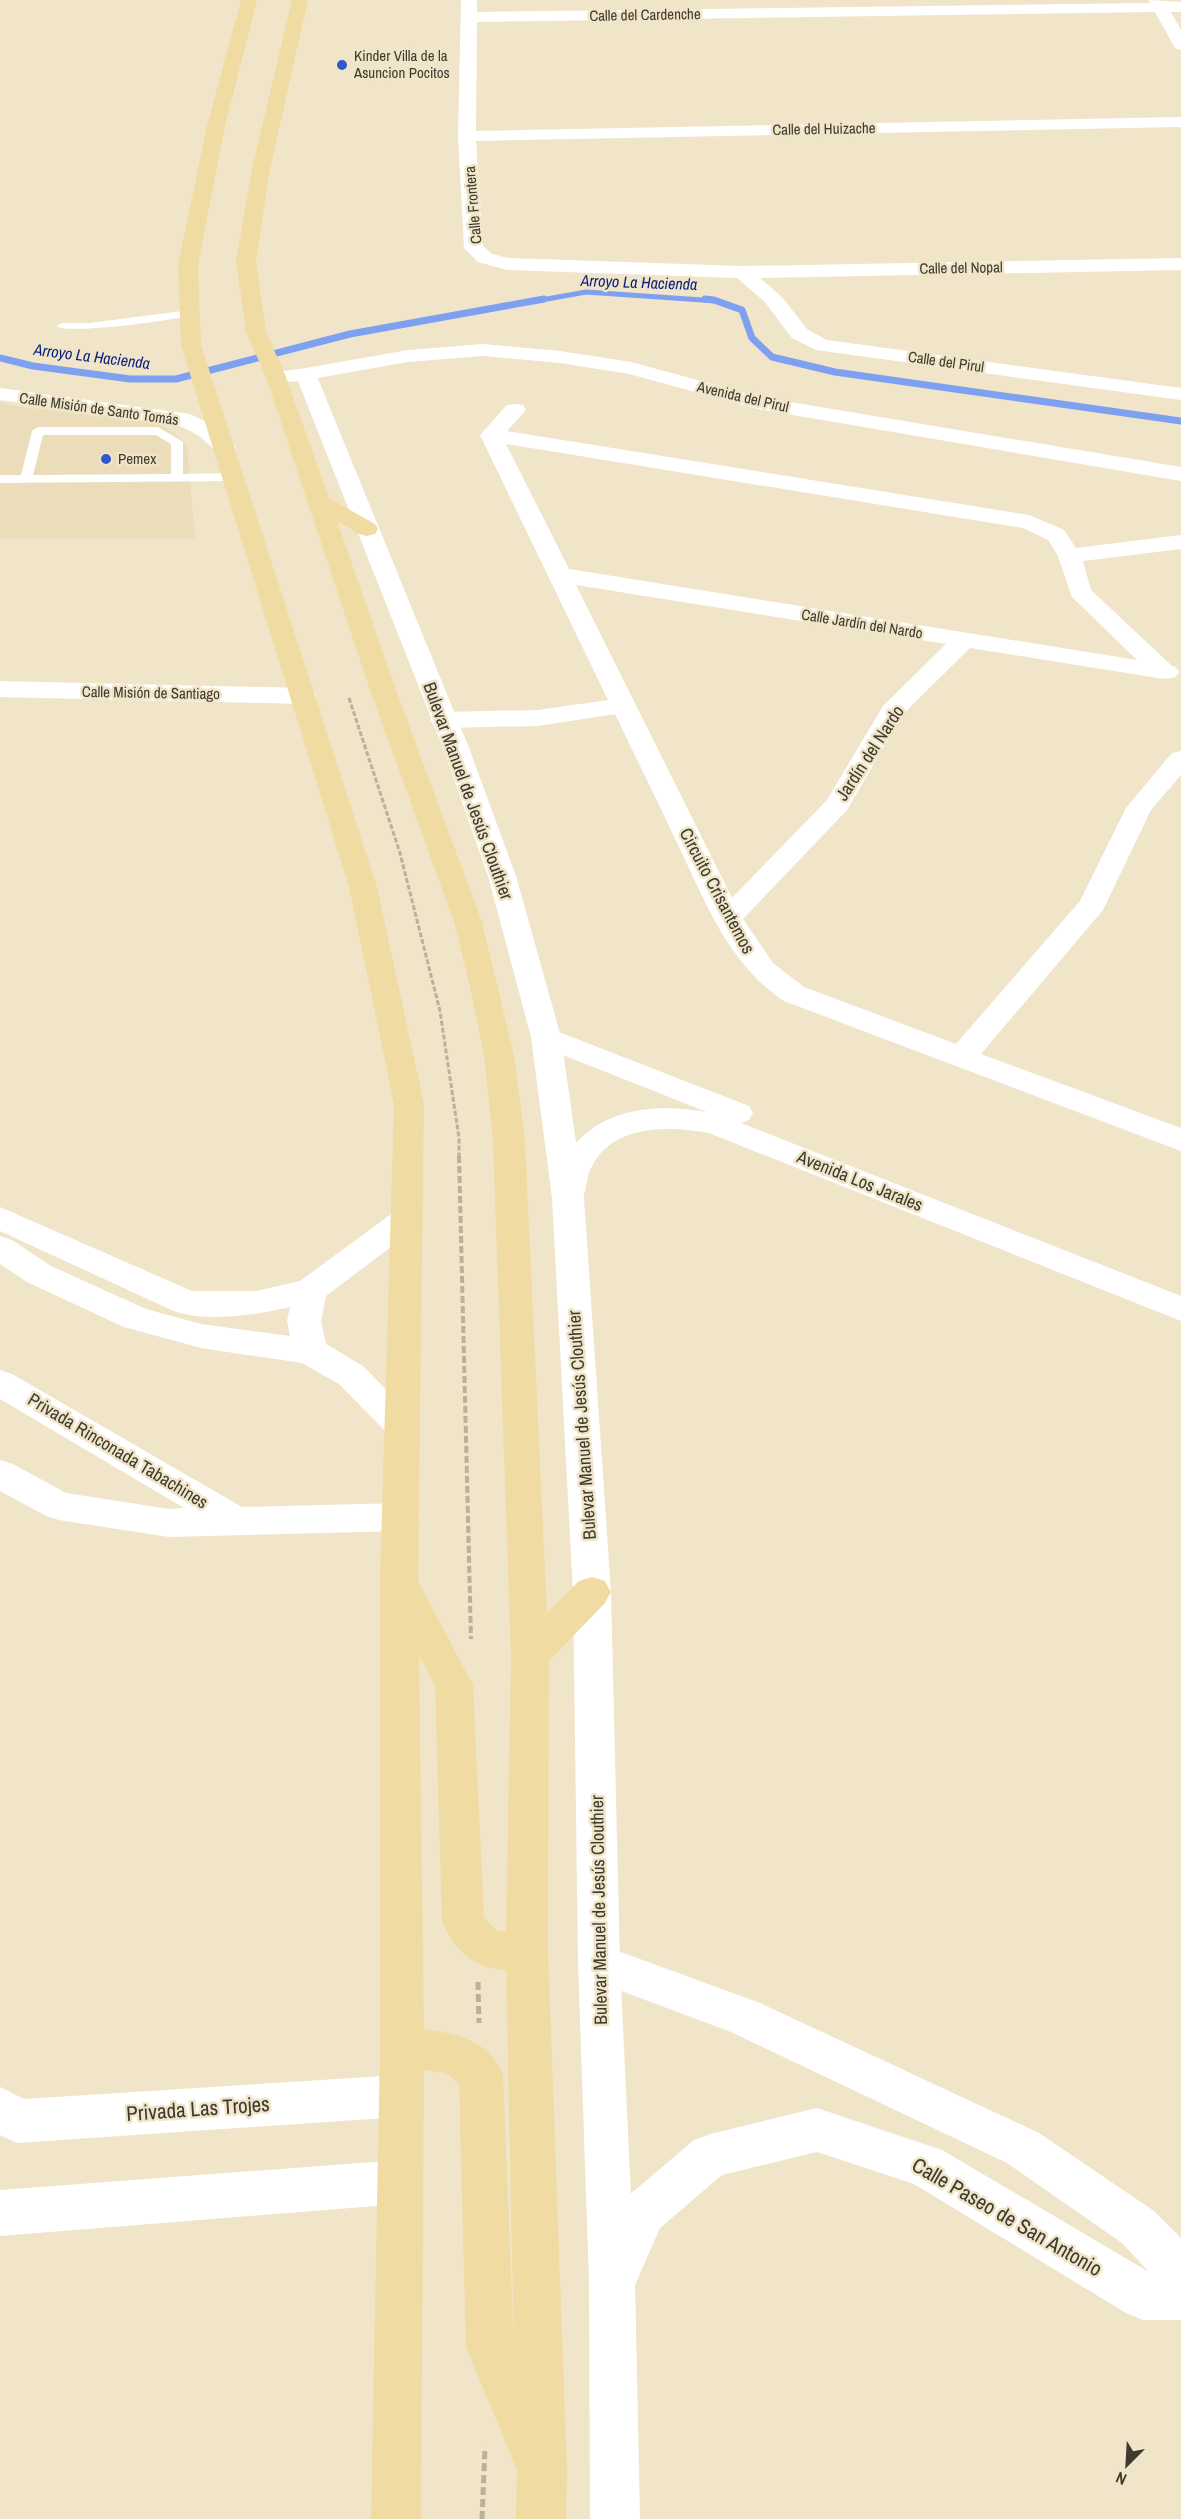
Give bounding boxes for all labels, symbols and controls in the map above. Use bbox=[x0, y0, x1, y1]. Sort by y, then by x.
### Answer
street label: Calle del Cardenche bbox=[589, 3, 701, 26]
place label: Kinder Villa de la Asuncion Pocitos bbox=[353, 45, 450, 83]
marker: Kinder Villa de la Asuncion Pocitos bbox=[335, 58, 349, 72]
street label: Calle del Huizache bbox=[772, 117, 876, 140]
street label: Calle Frontera bbox=[459, 165, 486, 245]
street label: Calle del Nopal bbox=[919, 256, 1003, 279]
water label: Arroyo La Hacienda bbox=[579, 269, 698, 295]
water label: Arroyo La Hacienda bbox=[32, 338, 151, 374]
street label: Calle del Pirul bbox=[907, 346, 985, 377]
street label: Avenida del Pirul bbox=[694, 376, 791, 417]
street label: Calle Misión de Santo Tomás bbox=[18, 387, 180, 430]
place label: Pemex bbox=[118, 448, 157, 469]
marker: Pemex bbox=[99, 452, 113, 466]
street label: Calle Jardín del Nardo bbox=[800, 604, 924, 643]
street label: Bulevar Manuel de Jesús Clouthier bbox=[417, 679, 520, 903]
street label: Calle Misión de Santiago bbox=[82, 681, 220, 704]
street label: Jardín del Nardo bbox=[829, 700, 910, 805]
street label: Circuito Crisantemos bbox=[674, 823, 761, 958]
street label: Avenida Los Jarales bbox=[793, 1144, 927, 1217]
street label: Bulevar Manuel de Jesús Clouthier bbox=[561, 1310, 602, 1540]
street label: Privada Rinconada Tabachines bbox=[24, 1387, 213, 1514]
street label: Bulevar Manuel de Jesús Clouthier bbox=[584, 1795, 613, 2025]
street label: Privada Las Trojes bbox=[125, 2089, 271, 2128]
street label: Calle Paseo de San Antonio bbox=[907, 2150, 1108, 2283]
north arrow bbox=[1097, 2435, 1157, 2495]
text: N bbox=[1112, 2467, 1130, 2491]

